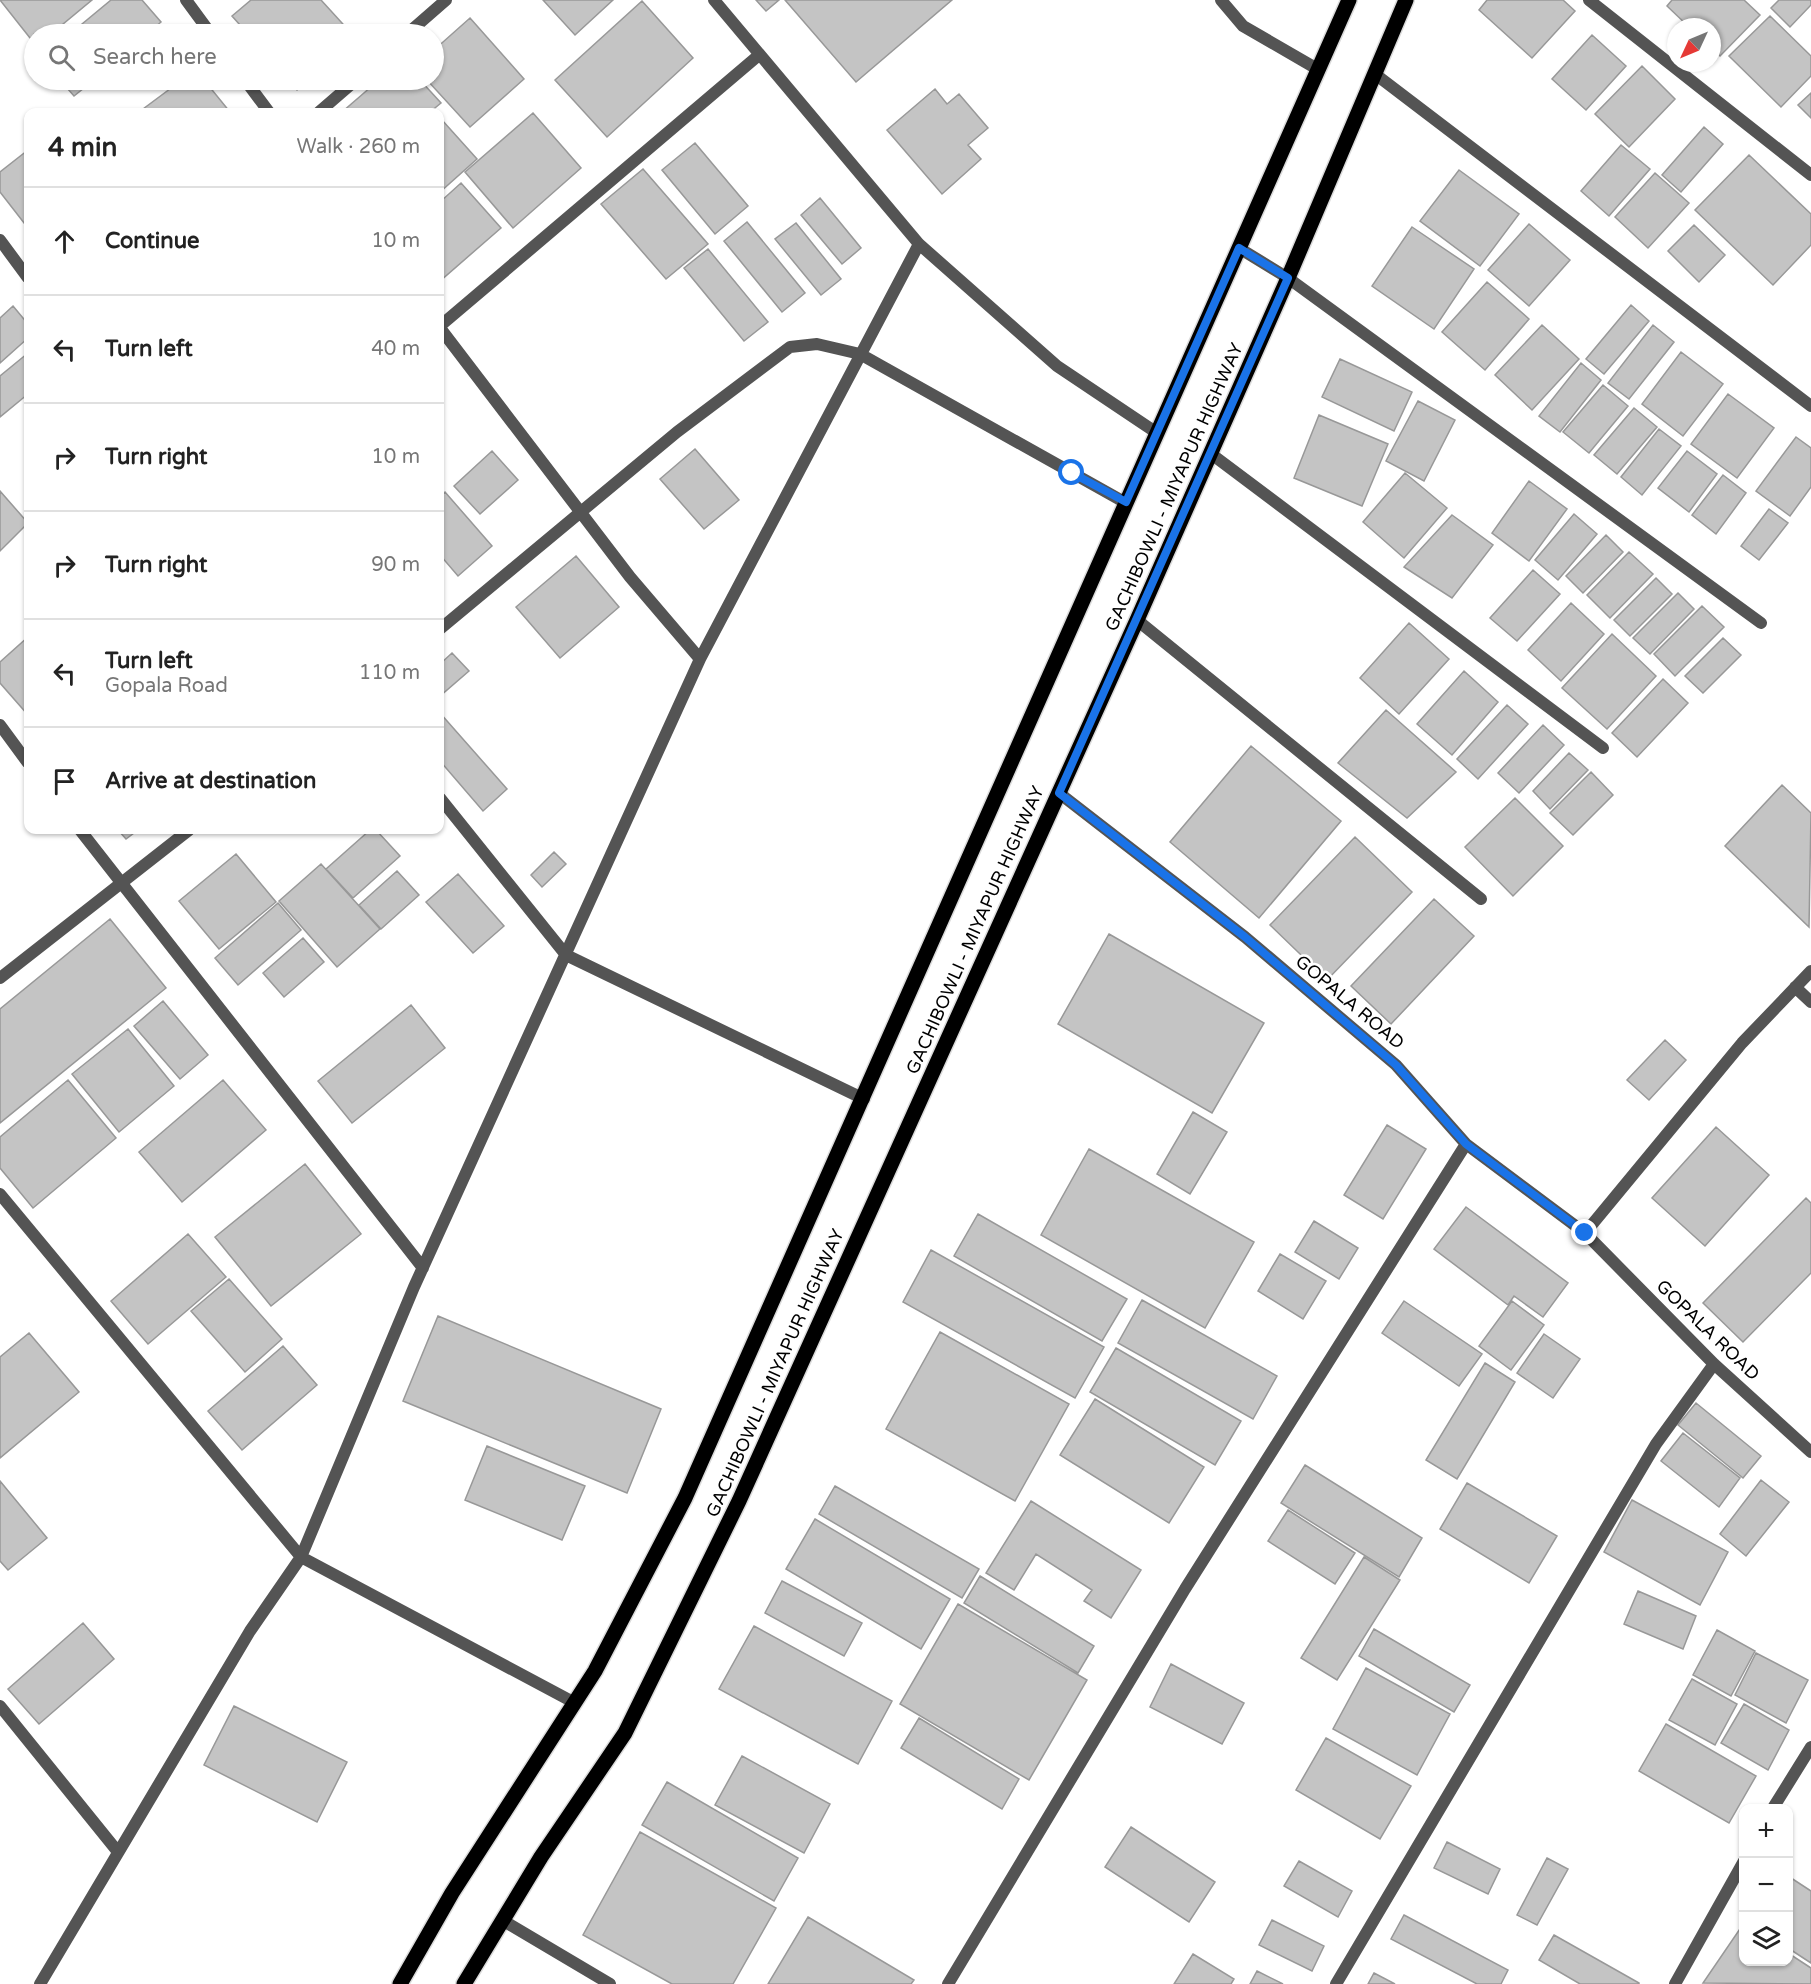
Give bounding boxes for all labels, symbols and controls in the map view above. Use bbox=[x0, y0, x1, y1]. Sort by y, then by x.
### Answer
north arrow bbox=[1667, 18, 1721, 72]
search box bbox=[24, 24, 444, 90]
icon: search bbox=[45, 41, 78, 74]
text: Search here bbox=[93, 44, 217, 70]
text: 4 min bbox=[48, 132, 117, 163]
text: Walk · 260 m bbox=[297, 135, 420, 159]
icon: ahead bbox=[48, 225, 81, 258]
text: Continue bbox=[105, 228, 200, 254]
text: 10 m bbox=[371, 229, 420, 253]
icon: left bbox=[48, 333, 81, 366]
text: Turn left bbox=[105, 336, 193, 362]
text: 40 m bbox=[371, 337, 420, 361]
street label: GACHIBOWLI - MIYAPUR HIGHWAY bbox=[1100, 339, 1248, 634]
icon: right bbox=[48, 441, 81, 474]
text: Turn right bbox=[105, 444, 207, 470]
text: 10 m bbox=[371, 445, 420, 469]
route start bbox=[1058, 459, 1084, 485]
icon: right bbox=[48, 549, 81, 582]
text: Turn right bbox=[105, 552, 207, 578]
text: 90 m bbox=[371, 553, 420, 577]
text: Turn left bbox=[105, 648, 193, 674]
icon: left bbox=[48, 657, 81, 690]
text: 110 m bbox=[359, 661, 420, 685]
text: Gopala Road bbox=[105, 674, 228, 698]
icon: arrive bbox=[48, 765, 81, 798]
text: Arrive at destination bbox=[105, 768, 316, 794]
street label: GACHIBOWLI - MIYAPUR HIGHWAY bbox=[901, 782, 1049, 1077]
street label: GOPALA ROAD bbox=[1291, 950, 1409, 1054]
route end bbox=[1571, 1219, 1597, 1245]
street label: GACHIBOWLI - MIYAPUR HIGHWAY bbox=[701, 1225, 849, 1520]
street label: GOPALA ROAD bbox=[1652, 1275, 1764, 1385]
map controls bbox=[1739, 1804, 1793, 1966]
button: + bbox=[1739, 1804, 1793, 1858]
button: − bbox=[1739, 1858, 1793, 1912]
button: layers bbox=[1739, 1912, 1793, 1966]

